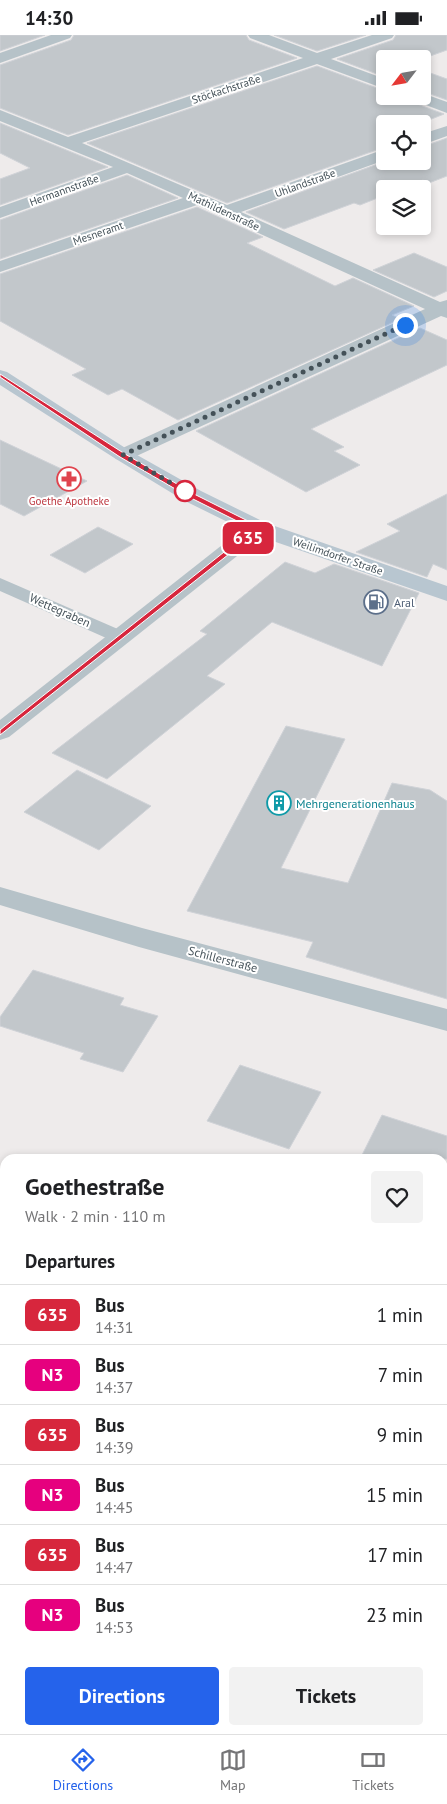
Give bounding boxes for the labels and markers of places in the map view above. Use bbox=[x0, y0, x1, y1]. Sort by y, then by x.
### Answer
pharmacy icon: Goethe Apotheke bbox=[56, 466, 82, 492]
unlabelled marker bbox=[174, 480, 196, 502]
place label: Goethe Apotheke bbox=[29, 494, 110, 508]
fuel station icon: Aral bbox=[363, 589, 389, 615]
place label: Aral bbox=[394, 595, 415, 610]
building icon: Mehrgenerationenhaus bbox=[266, 790, 292, 816]
place label: Mehrgenerationenhaus bbox=[296, 796, 414, 811]

